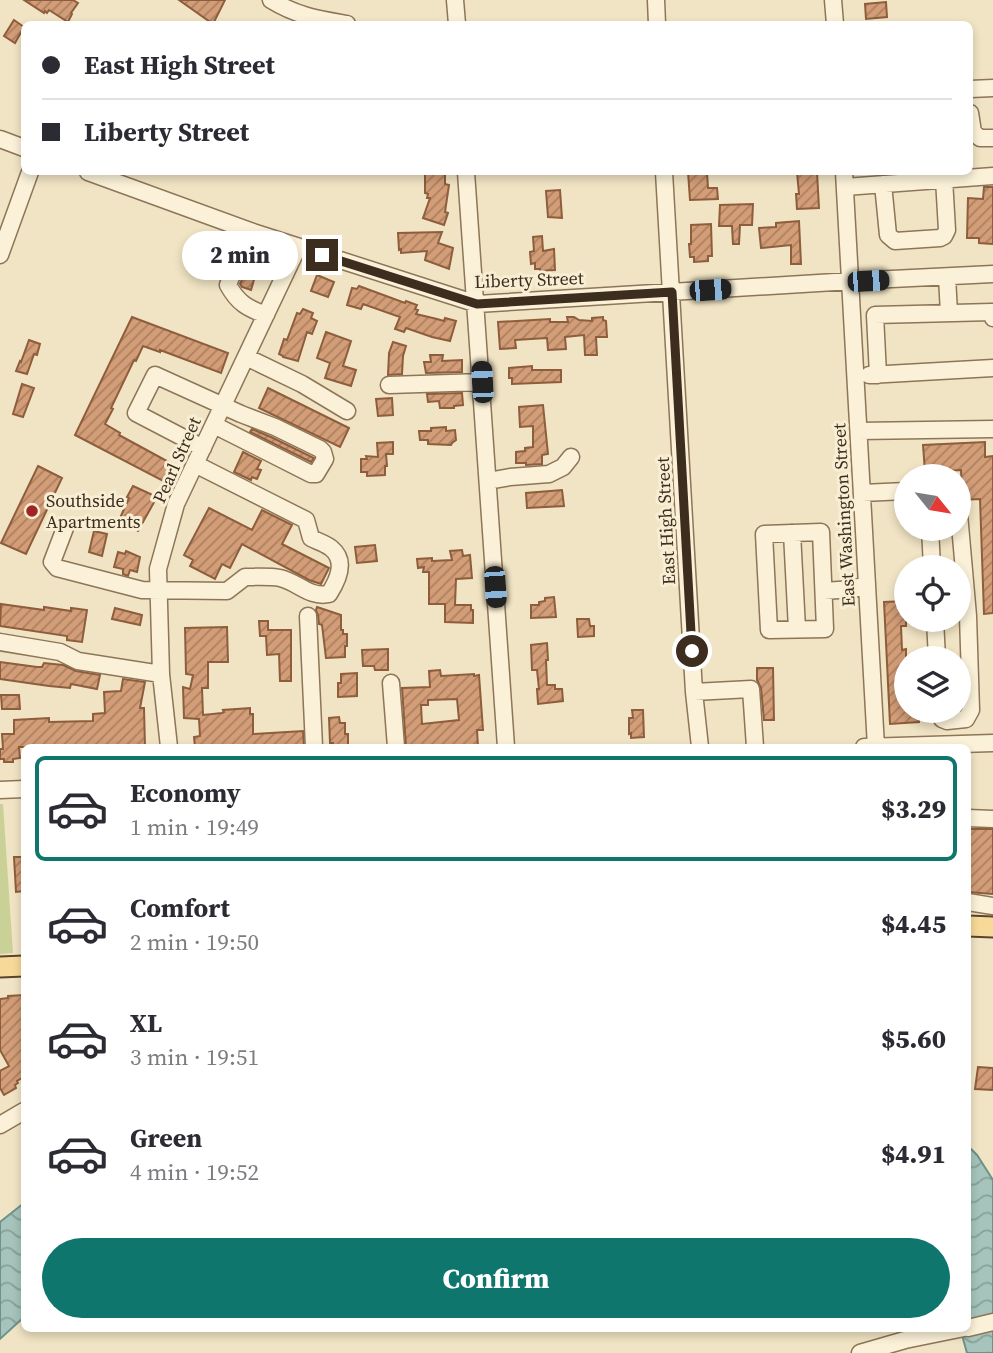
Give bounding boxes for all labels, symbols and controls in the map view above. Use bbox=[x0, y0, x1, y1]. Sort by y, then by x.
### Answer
text: East High Street bbox=[84, 47, 275, 83]
text: Liberty Street bbox=[84, 114, 249, 150]
callout: 2 min bbox=[182, 230, 298, 280]
text: 2 min bbox=[210, 239, 270, 271]
route end bbox=[306, 239, 338, 271]
street label: Liberty Street bbox=[474, 265, 584, 294]
car bbox=[847, 269, 890, 293]
car bbox=[689, 278, 732, 302]
car bbox=[471, 360, 494, 404]
street label: Pearl Street bbox=[146, 413, 207, 507]
street label: East Washington Street bbox=[826, 422, 861, 608]
street label: East High Street bbox=[650, 456, 681, 586]
north arrow bbox=[894, 464, 971, 541]
map controls bbox=[894, 464, 971, 723]
place label: Southside Apartments bbox=[46, 488, 141, 534]
marker: Southside Apartments bbox=[24, 503, 40, 519]
button: locate bbox=[894, 555, 971, 632]
car bbox=[484, 565, 507, 609]
route start bbox=[676, 635, 708, 667]
button: layers bbox=[894, 646, 971, 723]
text: Economy bbox=[130, 775, 241, 811]
icon: car bbox=[46, 777, 109, 840]
text: $3.29 bbox=[881, 791, 946, 827]
text: 1 min · 19:49 bbox=[130, 811, 259, 843]
text: Comfort bbox=[130, 890, 230, 926]
icon: car bbox=[46, 892, 109, 955]
text: $4.45 bbox=[881, 906, 946, 942]
text: 2 min · 19:50 bbox=[130, 926, 259, 958]
text: XL bbox=[130, 1005, 162, 1041]
icon: car bbox=[46, 1007, 109, 1070]
text: $5.60 bbox=[881, 1021, 946, 1057]
text: 3 min · 19:51 bbox=[130, 1041, 259, 1073]
text: Green bbox=[130, 1120, 202, 1156]
icon: car bbox=[46, 1122, 109, 1185]
text: $4.91 bbox=[881, 1136, 946, 1172]
text: 4 min · 19:52 bbox=[130, 1156, 259, 1188]
button: Confirm bbox=[42, 1238, 950, 1318]

